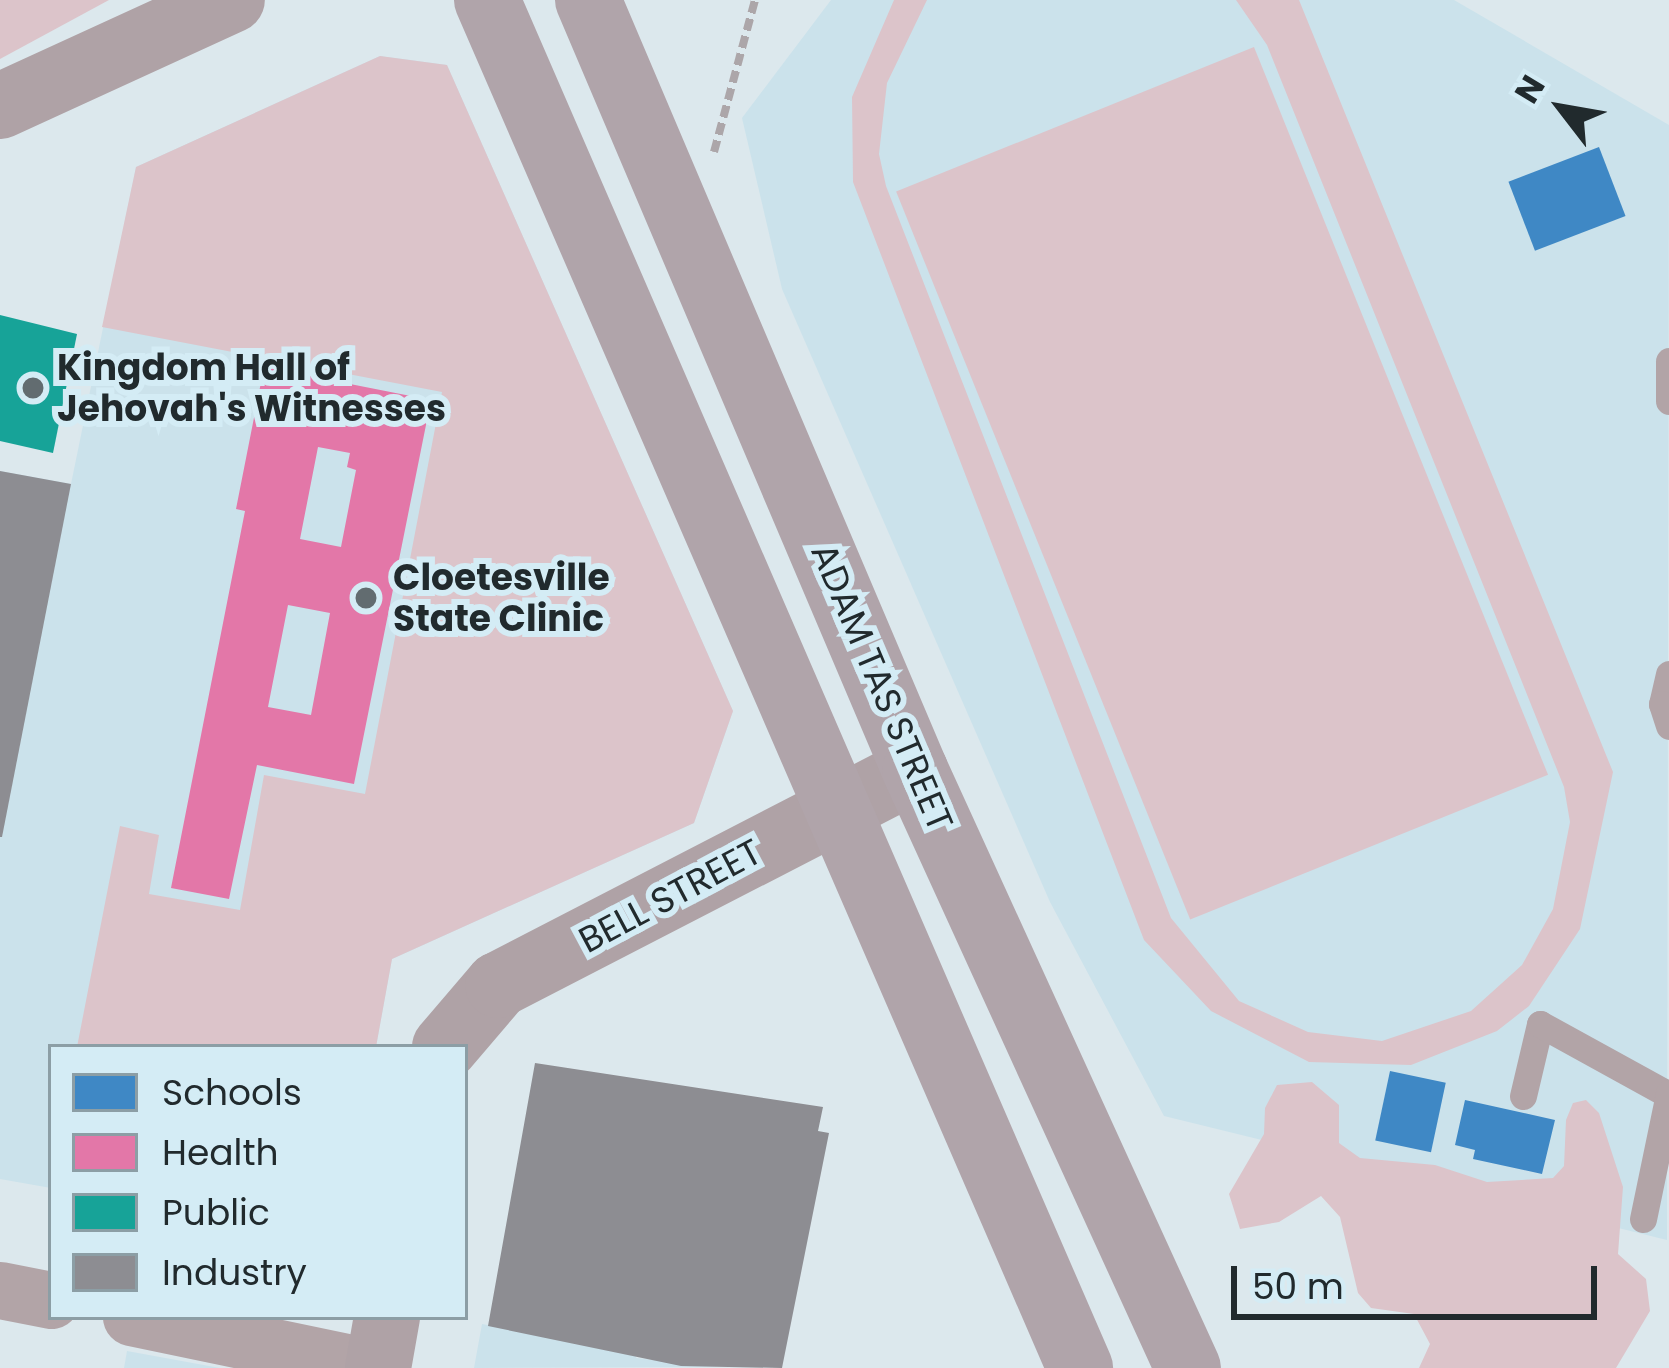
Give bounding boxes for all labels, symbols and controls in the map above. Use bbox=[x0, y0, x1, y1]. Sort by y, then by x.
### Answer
north arrow bbox=[1501, 48, 1621, 168]
text: N bbox=[1503, 66, 1556, 112]
place label: Kingdom Hall of Jehovah's Witnesses bbox=[57, 345, 446, 430]
marker: Kingdom Hall of Jehovah's Witnesses bbox=[20, 375, 46, 401]
street label: ADAM TAS STREET bbox=[802, 537, 962, 837]
place label: Cloetesville State Clinic bbox=[393, 555, 610, 640]
marker: Cloetesville State Clinic bbox=[350, 582, 382, 614]
street label: BELL STREET bbox=[571, 830, 769, 962]
legend bbox=[48, 1044, 468, 1320]
text: Schools bbox=[162, 1067, 302, 1118]
text: Health bbox=[162, 1127, 279, 1178]
text: Public bbox=[162, 1187, 270, 1238]
scale bar bbox=[1237, 1242, 1603, 1316]
text: Industry bbox=[162, 1247, 307, 1298]
text: 50 m bbox=[1252, 1261, 1344, 1312]

